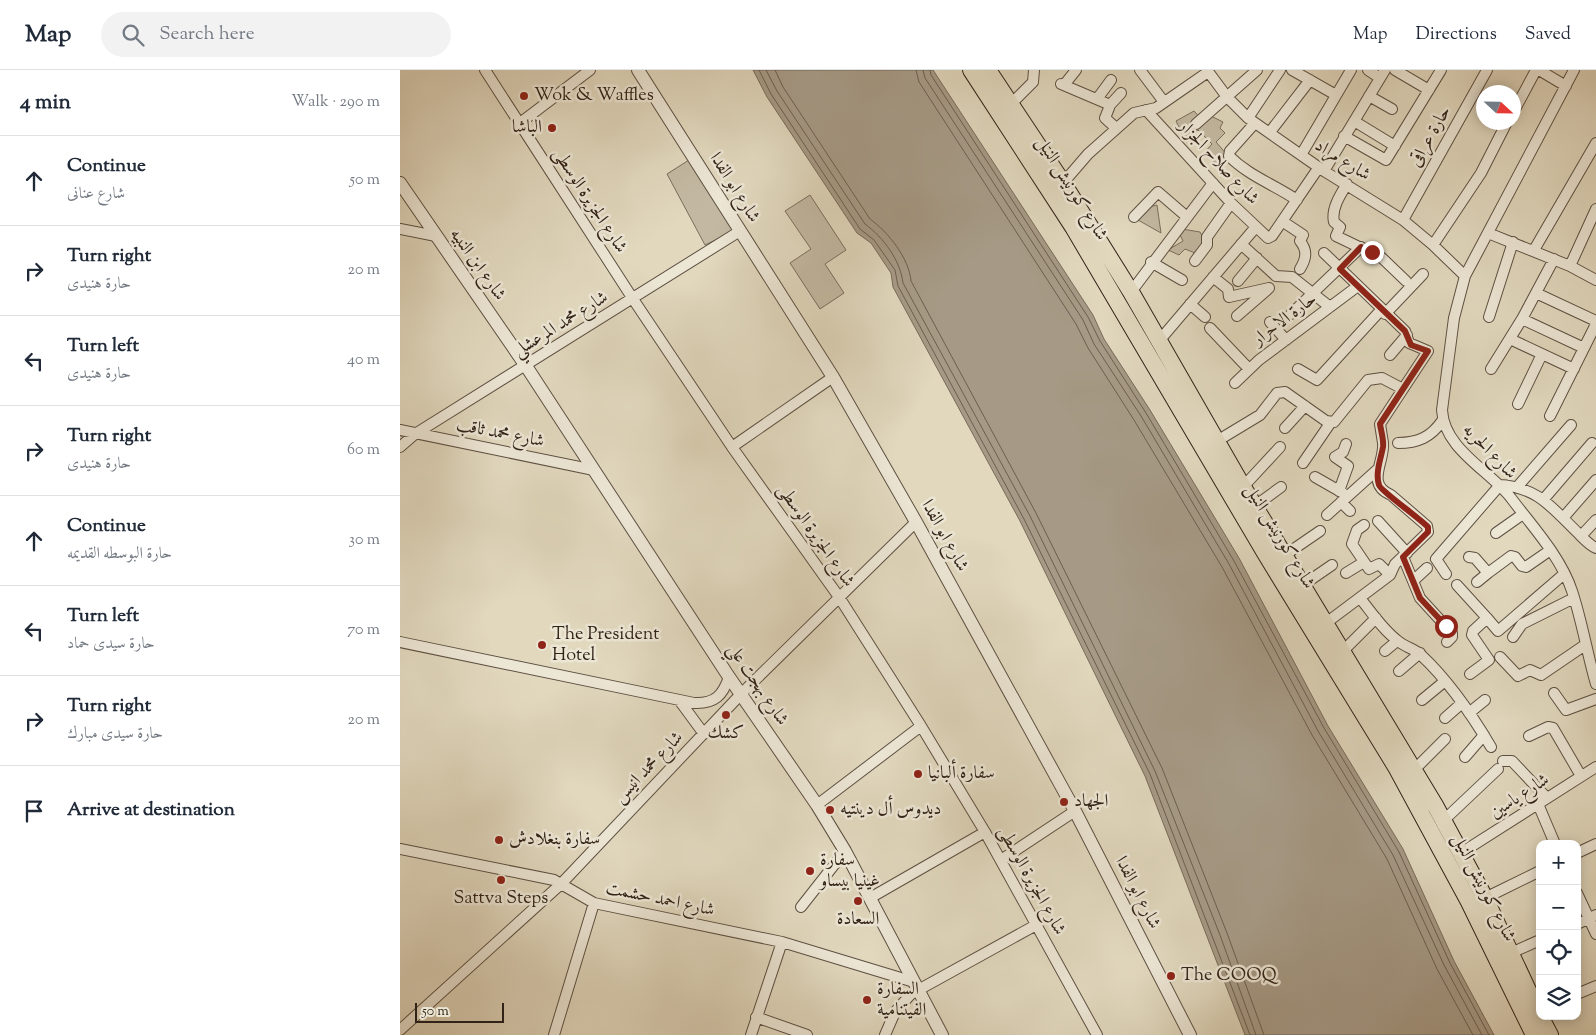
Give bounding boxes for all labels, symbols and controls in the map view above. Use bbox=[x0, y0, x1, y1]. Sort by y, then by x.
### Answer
search box bbox=[101, 12, 451, 57]
text: Map bbox=[25, 18, 71, 52]
icon: search bbox=[119, 21, 147, 49]
text: Search here bbox=[159, 21, 255, 48]
text: Map bbox=[1353, 22, 1388, 48]
text: Directions bbox=[1416, 22, 1497, 48]
text: Saved bbox=[1525, 22, 1571, 48]
place label: Wok & Waffles bbox=[534, 83, 654, 109]
north arrow bbox=[1476, 85, 1521, 130]
text: 4 min bbox=[20, 88, 71, 118]
marker: Wok & Waffles bbox=[518, 90, 530, 102]
text: Walk · 290 m bbox=[291, 91, 380, 114]
street label: حارة عراقى bbox=[1404, 102, 1458, 172]
street label: شارع صلاح الجزار bbox=[1169, 113, 1264, 212]
place label: الباشا bbox=[512, 115, 542, 141]
marker: الباشا bbox=[546, 122, 558, 134]
street label: شارع كورنيش النيل bbox=[1029, 132, 1113, 246]
street label: شارع مراد bbox=[1309, 134, 1375, 188]
street label: شارع الجزيرة الوسطى bbox=[545, 143, 633, 259]
street label: شارع ابو الفدا bbox=[702, 148, 766, 228]
text: Continue bbox=[67, 153, 146, 180]
icon: ahead bbox=[20, 167, 48, 195]
text: 50 m bbox=[349, 169, 380, 192]
text: شارع عنانى bbox=[67, 183, 125, 206]
street label: شارع ابن النبيه bbox=[442, 223, 512, 307]
route end bbox=[1361, 241, 1384, 264]
text: Turn right bbox=[67, 243, 151, 270]
icon: right bbox=[20, 257, 48, 285]
text: 20 m bbox=[347, 259, 380, 282]
text: حارة هنيدى bbox=[67, 273, 131, 296]
street label: شارع محمد المرعشلي bbox=[508, 285, 615, 366]
street label: حارة الاحرار bbox=[1246, 287, 1323, 354]
text: Turn left bbox=[67, 333, 139, 360]
icon: left bbox=[20, 347, 48, 375]
text: 40 m bbox=[347, 349, 380, 372]
text: حارة هنيدى bbox=[67, 363, 131, 386]
street label: شارع محمد ثاقب bbox=[454, 413, 546, 455]
street label: شارع الحريه bbox=[1456, 418, 1522, 486]
text: Turn right bbox=[67, 423, 151, 450]
icon: right bbox=[20, 437, 48, 465]
text: 60 m bbox=[347, 439, 380, 462]
text: حارة هنيدى bbox=[67, 453, 131, 476]
street label: شارع الجزيرة الوسطى bbox=[770, 479, 860, 593]
street label: شارع كورنيش النيل bbox=[1237, 480, 1321, 594]
street label: شارع ابو الفدا bbox=[914, 495, 974, 577]
text: Continue bbox=[67, 513, 146, 540]
icon: ahead bbox=[20, 527, 48, 555]
text: 30 m bbox=[349, 529, 380, 552]
text: حارة البوسطه القديمه bbox=[67, 543, 172, 566]
text: Turn left bbox=[67, 603, 139, 630]
route start bbox=[1435, 615, 1458, 638]
icon: left bbox=[20, 617, 48, 645]
text: 70 m bbox=[347, 619, 380, 642]
place label: The President Hotel bbox=[552, 622, 659, 669]
text: حارة سيدى حماد bbox=[67, 633, 155, 656]
marker: The President Hotel bbox=[536, 639, 548, 651]
street label: شارع بهجت علي bbox=[718, 639, 794, 732]
text: Turn right bbox=[67, 693, 151, 720]
icon: right bbox=[20, 707, 48, 735]
text: 20 m bbox=[347, 709, 380, 732]
marker: كشك bbox=[720, 709, 732, 721]
place label: كشك bbox=[708, 721, 744, 747]
text: حارة سيدى مبارك bbox=[67, 723, 163, 746]
street label: شارع محمد انيس bbox=[608, 726, 690, 810]
place label: سفارة ألبانيا bbox=[928, 759, 995, 787]
marker: سفارة ألبانيا bbox=[912, 768, 924, 780]
street label: شارع ياسين bbox=[1485, 768, 1555, 826]
place label: الجهاد bbox=[1074, 789, 1109, 815]
place label: ديدوس أل دينتيه bbox=[840, 795, 941, 823]
marker: الجهاد bbox=[1058, 796, 1070, 808]
icon: arrive bbox=[20, 797, 48, 825]
text: Arrive at destination bbox=[67, 797, 235, 824]
marker: ديدوس أل دينتيه bbox=[824, 804, 836, 816]
street label: شارع الجزيرة الوسطى bbox=[990, 822, 1072, 940]
place label: سفارة بنغلادش bbox=[509, 827, 600, 853]
street label: شارع كورنيش النيل bbox=[1445, 829, 1521, 947]
marker: سفارة بنغلادش bbox=[493, 834, 505, 846]
map controls bbox=[1536, 840, 1581, 1020]
button: + bbox=[1536, 840, 1581, 885]
place label: سفارة غينيا بيساو bbox=[818, 848, 880, 895]
street label: شارع ابو الفدا bbox=[1108, 852, 1166, 934]
marker: سفارة غينيا بيساو bbox=[804, 865, 816, 877]
marker: Sattva Steps bbox=[495, 874, 507, 886]
street label: شارع احمد حشمت bbox=[603, 876, 717, 924]
button: − bbox=[1536, 885, 1581, 930]
place label: Sattva Steps bbox=[454, 886, 548, 912]
marker: السعادة bbox=[852, 895, 864, 907]
place label: السعادة bbox=[837, 907, 879, 933]
button: locate bbox=[1536, 930, 1581, 975]
place label: The COOQ bbox=[1181, 963, 1278, 989]
marker: The COOQ bbox=[1165, 970, 1177, 982]
button: layers bbox=[1536, 975, 1581, 1020]
place label: السفارة الفيتنامية bbox=[877, 977, 926, 1024]
marker: السفارة الفيتنامية bbox=[861, 994, 873, 1006]
scale bar bbox=[415, 1000, 504, 1023]
text: 50 m bbox=[422, 1002, 449, 1022]

